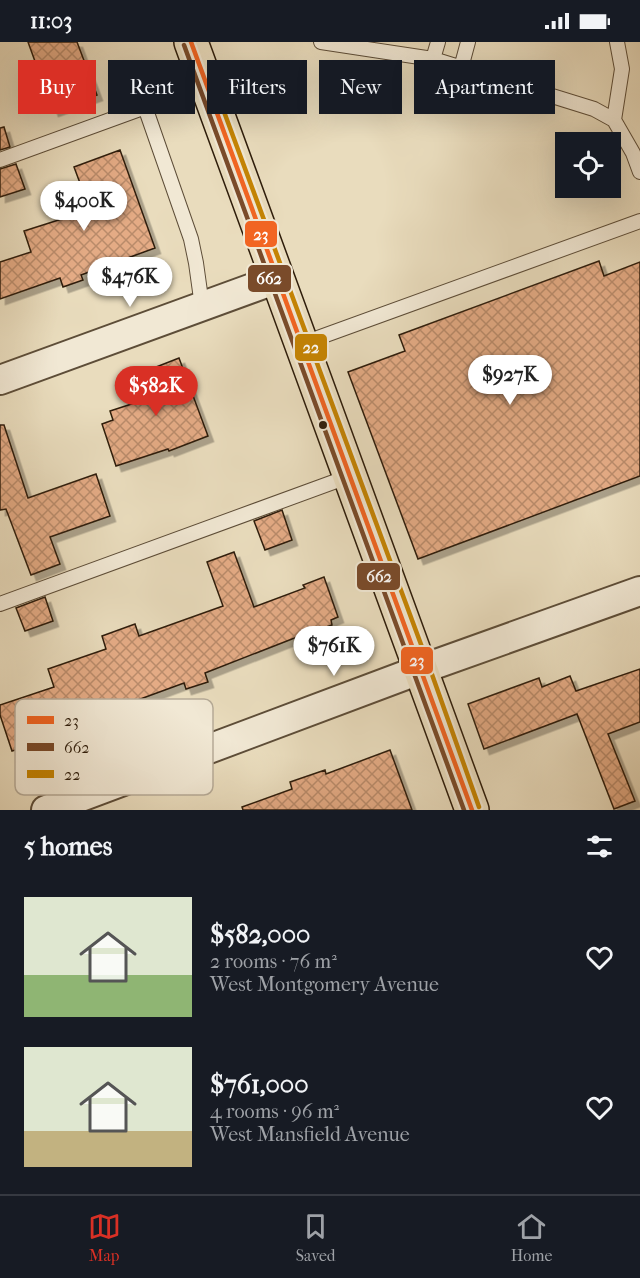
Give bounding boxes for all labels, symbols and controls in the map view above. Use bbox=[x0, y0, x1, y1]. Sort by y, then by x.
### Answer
text: 11:03 bbox=[30, 8, 72, 34]
chip: Buy bbox=[18, 60, 96, 114]
chip: Rent bbox=[108, 60, 195, 114]
chip: Filters bbox=[207, 60, 307, 114]
chip: New bbox=[319, 60, 402, 114]
chip: Apartment bbox=[414, 60, 555, 114]
map controls bbox=[555, 132, 621, 198]
button: locate bbox=[555, 132, 621, 198]
pin: $400K bbox=[42, 181, 126, 232]
text: $400K bbox=[54, 189, 114, 212]
line badge: 23 bbox=[244, 220, 278, 248]
text: 23 bbox=[254, 225, 268, 245]
pin: $476K bbox=[88, 257, 172, 308]
line badge: 662 bbox=[247, 264, 292, 293]
text: $476K bbox=[101, 265, 159, 288]
text: 662 bbox=[256, 269, 282, 288]
line badge: 22 bbox=[294, 333, 328, 362]
text: 22 bbox=[303, 338, 319, 357]
pin: $927K bbox=[468, 355, 552, 406]
text: $927K bbox=[482, 363, 538, 386]
pin: $582K bbox=[114, 366, 198, 417]
text: $582K bbox=[129, 374, 183, 397]
unlabelled marker bbox=[317, 419, 329, 431]
line badge: 662 bbox=[356, 562, 401, 591]
text: 662 bbox=[366, 567, 392, 586]
pin: $761K bbox=[292, 626, 376, 677]
text: $761K bbox=[307, 634, 361, 657]
line badge: 23 bbox=[400, 646, 434, 675]
text: 23 bbox=[410, 651, 424, 671]
legend bbox=[15, 699, 213, 795]
text: 23 bbox=[64, 711, 79, 730]
text: 662 bbox=[64, 738, 90, 757]
text: 22 bbox=[64, 765, 80, 784]
icon: filters bbox=[583, 830, 616, 863]
text: 5 homes bbox=[24, 831, 112, 862]
text: $582,000 bbox=[210, 919, 310, 950]
icon: home bbox=[72, 921, 144, 993]
icon: heart bbox=[583, 941, 616, 974]
text: 2 rooms · 76 m² bbox=[210, 950, 337, 973]
text: West Montgomery Avenue bbox=[210, 973, 439, 996]
text: $761,000 bbox=[210, 1069, 309, 1100]
icon: home bbox=[72, 1071, 144, 1143]
icon: heart bbox=[583, 1091, 616, 1124]
text: 4 rooms · 96 m² bbox=[210, 1100, 339, 1123]
text: West Mansfield Avenue bbox=[210, 1123, 410, 1146]
tab: Map bbox=[88, 1210, 121, 1265]
tab: Saved bbox=[296, 1210, 336, 1265]
tab: Home bbox=[511, 1210, 552, 1265]

